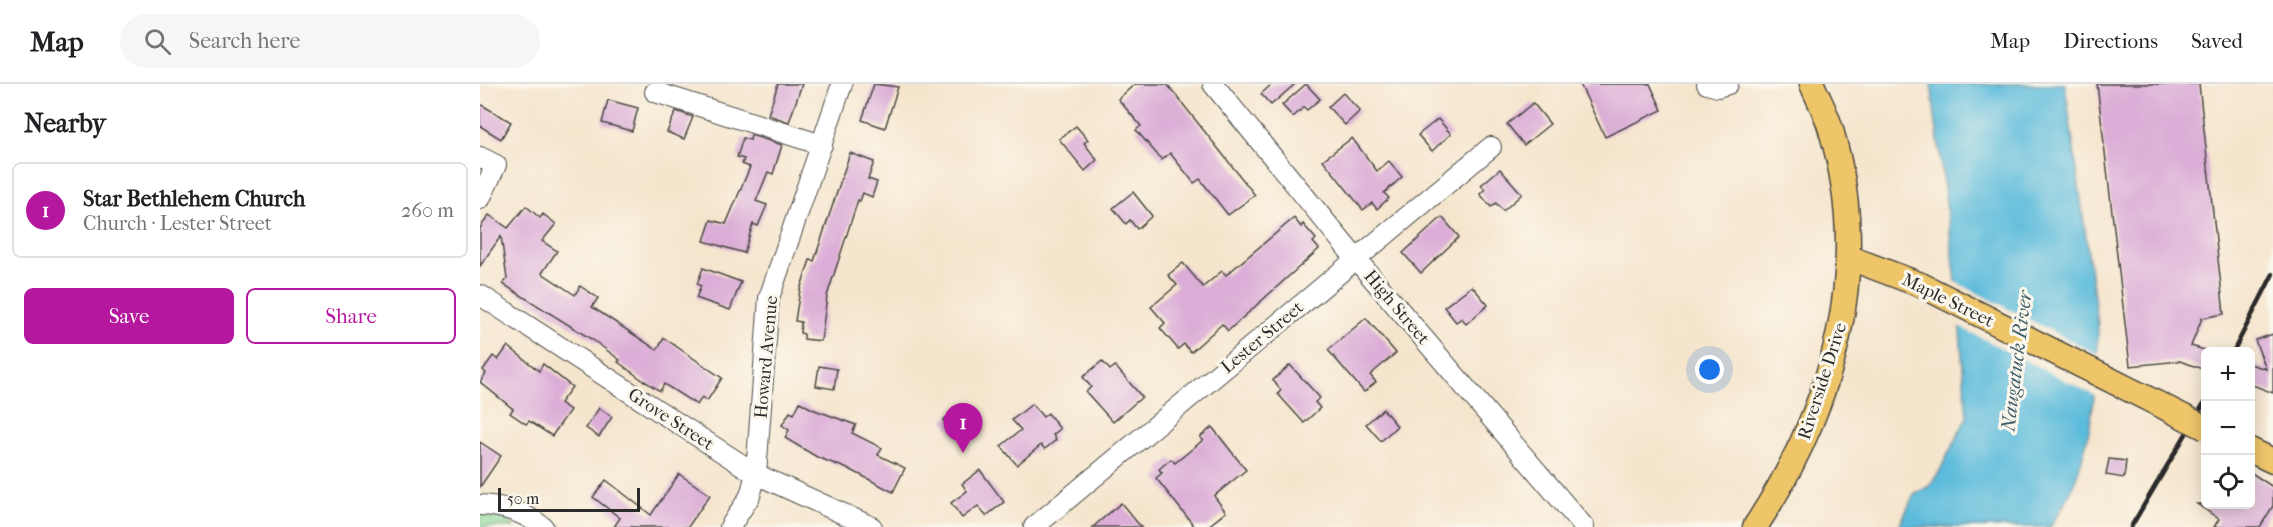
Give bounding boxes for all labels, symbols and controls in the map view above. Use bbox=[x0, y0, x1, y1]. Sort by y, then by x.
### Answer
search box bbox=[120, 14, 540, 68]
text: Map bbox=[30, 25, 84, 58]
icon: search bbox=[141, 25, 174, 58]
text: Search here bbox=[189, 28, 300, 54]
text: Map bbox=[1990, 29, 2030, 53]
text: Directions bbox=[2063, 29, 2158, 53]
text: Saved bbox=[2191, 29, 2243, 53]
text: Nearby bbox=[24, 108, 106, 139]
text: Star Bethlehem Church bbox=[83, 186, 305, 212]
text: 1 bbox=[42, 199, 49, 222]
text: 260 m bbox=[401, 199, 454, 222]
text: Church · Lester Street bbox=[83, 212, 272, 235]
street label: High Street bbox=[1359, 266, 1434, 349]
street label: Maple Street bbox=[1898, 269, 1998, 332]
button: Save bbox=[24, 288, 234, 344]
button: Share bbox=[246, 288, 456, 344]
water label: Naugatuck River bbox=[1996, 288, 2037, 434]
street label: Howard Avenue bbox=[751, 295, 782, 419]
street label: Lester Street bbox=[1217, 297, 1308, 378]
street label: Riverside Drive bbox=[1794, 320, 1851, 442]
map controls bbox=[2201, 347, 2255, 509]
button: + bbox=[2201, 347, 2255, 401]
your location bbox=[1695, 355, 1724, 384]
street label: Grove Street bbox=[624, 384, 718, 455]
button: − bbox=[2201, 401, 2255, 455]
pin: 1 bbox=[944, 404, 982, 453]
button: locate bbox=[2201, 455, 2255, 509]
scale bar bbox=[498, 485, 640, 512]
text: 50 m bbox=[507, 489, 539, 508]

